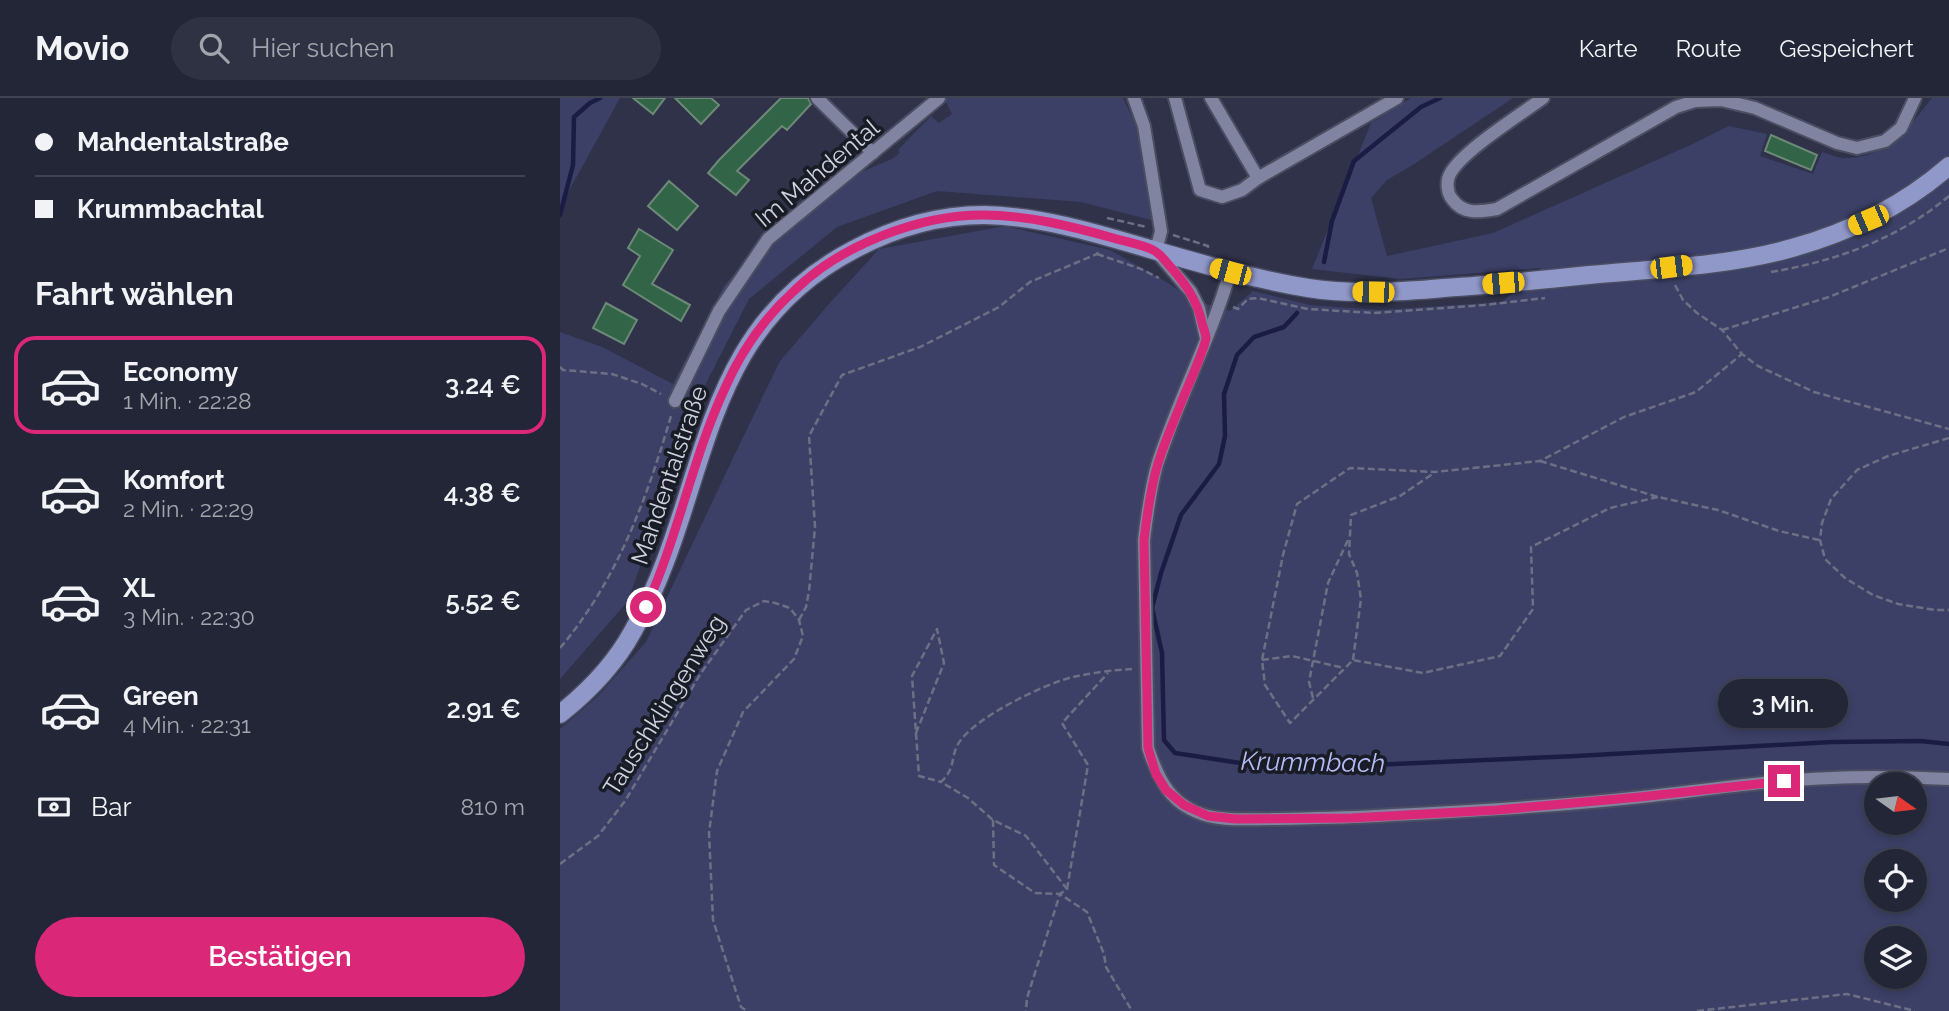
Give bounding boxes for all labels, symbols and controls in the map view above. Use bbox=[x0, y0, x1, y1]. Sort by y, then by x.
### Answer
search box bbox=[171, 17, 661, 80]
text: Movio bbox=[35, 29, 129, 68]
icon: search bbox=[195, 29, 233, 67]
text: Hier suchen bbox=[251, 33, 394, 63]
text: Karte bbox=[1579, 34, 1638, 63]
text: Route bbox=[1676, 34, 1741, 63]
text: Gespeichert bbox=[1779, 34, 1914, 63]
street label: Im Mahdental bbox=[749, 113, 885, 233]
text: Mahdentalstraße bbox=[77, 127, 289, 157]
text: Krummbachtal bbox=[77, 194, 264, 224]
car bbox=[1845, 202, 1892, 238]
car bbox=[1649, 254, 1694, 280]
car bbox=[1207, 256, 1254, 288]
car bbox=[1482, 271, 1525, 295]
text: Fahrt wählen bbox=[35, 275, 234, 312]
car bbox=[1352, 281, 1395, 303]
icon: car bbox=[39, 354, 102, 417]
text: Economy bbox=[123, 357, 238, 387]
text: 3.24 € bbox=[445, 370, 521, 400]
street label: Mahdentalstraße bbox=[625, 382, 713, 568]
text: 1 Min. · 22:28 bbox=[123, 387, 252, 414]
icon: car bbox=[39, 462, 102, 525]
text: Komfort bbox=[123, 465, 225, 495]
text: 4.38 € bbox=[444, 478, 521, 508]
text: 2 Min. · 22:29 bbox=[123, 495, 254, 522]
icon: car bbox=[39, 570, 102, 633]
text: XL bbox=[123, 573, 155, 603]
text: 5.52 € bbox=[445, 586, 521, 616]
route start bbox=[630, 591, 662, 623]
text: 3 Min. · 22:30 bbox=[123, 603, 255, 630]
street label: Tauschklingenweg bbox=[597, 609, 731, 801]
icon: car bbox=[39, 678, 102, 741]
callout: 3 Min. bbox=[1719, 680, 1849, 728]
text: Green bbox=[123, 681, 199, 711]
text: 3 Min. bbox=[1752, 690, 1814, 717]
text: 2.91 € bbox=[446, 694, 521, 724]
text: 4 Min. · 22:31 bbox=[123, 711, 251, 738]
water label: Krummbach bbox=[1240, 746, 1386, 778]
route end bbox=[1768, 765, 1800, 797]
north arrow bbox=[1864, 772, 1927, 835]
map controls bbox=[1864, 772, 1927, 989]
icon: cash bbox=[35, 788, 73, 826]
text: Bar bbox=[91, 792, 132, 822]
text: 810 m bbox=[460, 793, 525, 820]
button: locate bbox=[1864, 849, 1927, 912]
button: Bestätigen bbox=[35, 917, 525, 997]
button: layers bbox=[1864, 926, 1927, 989]

